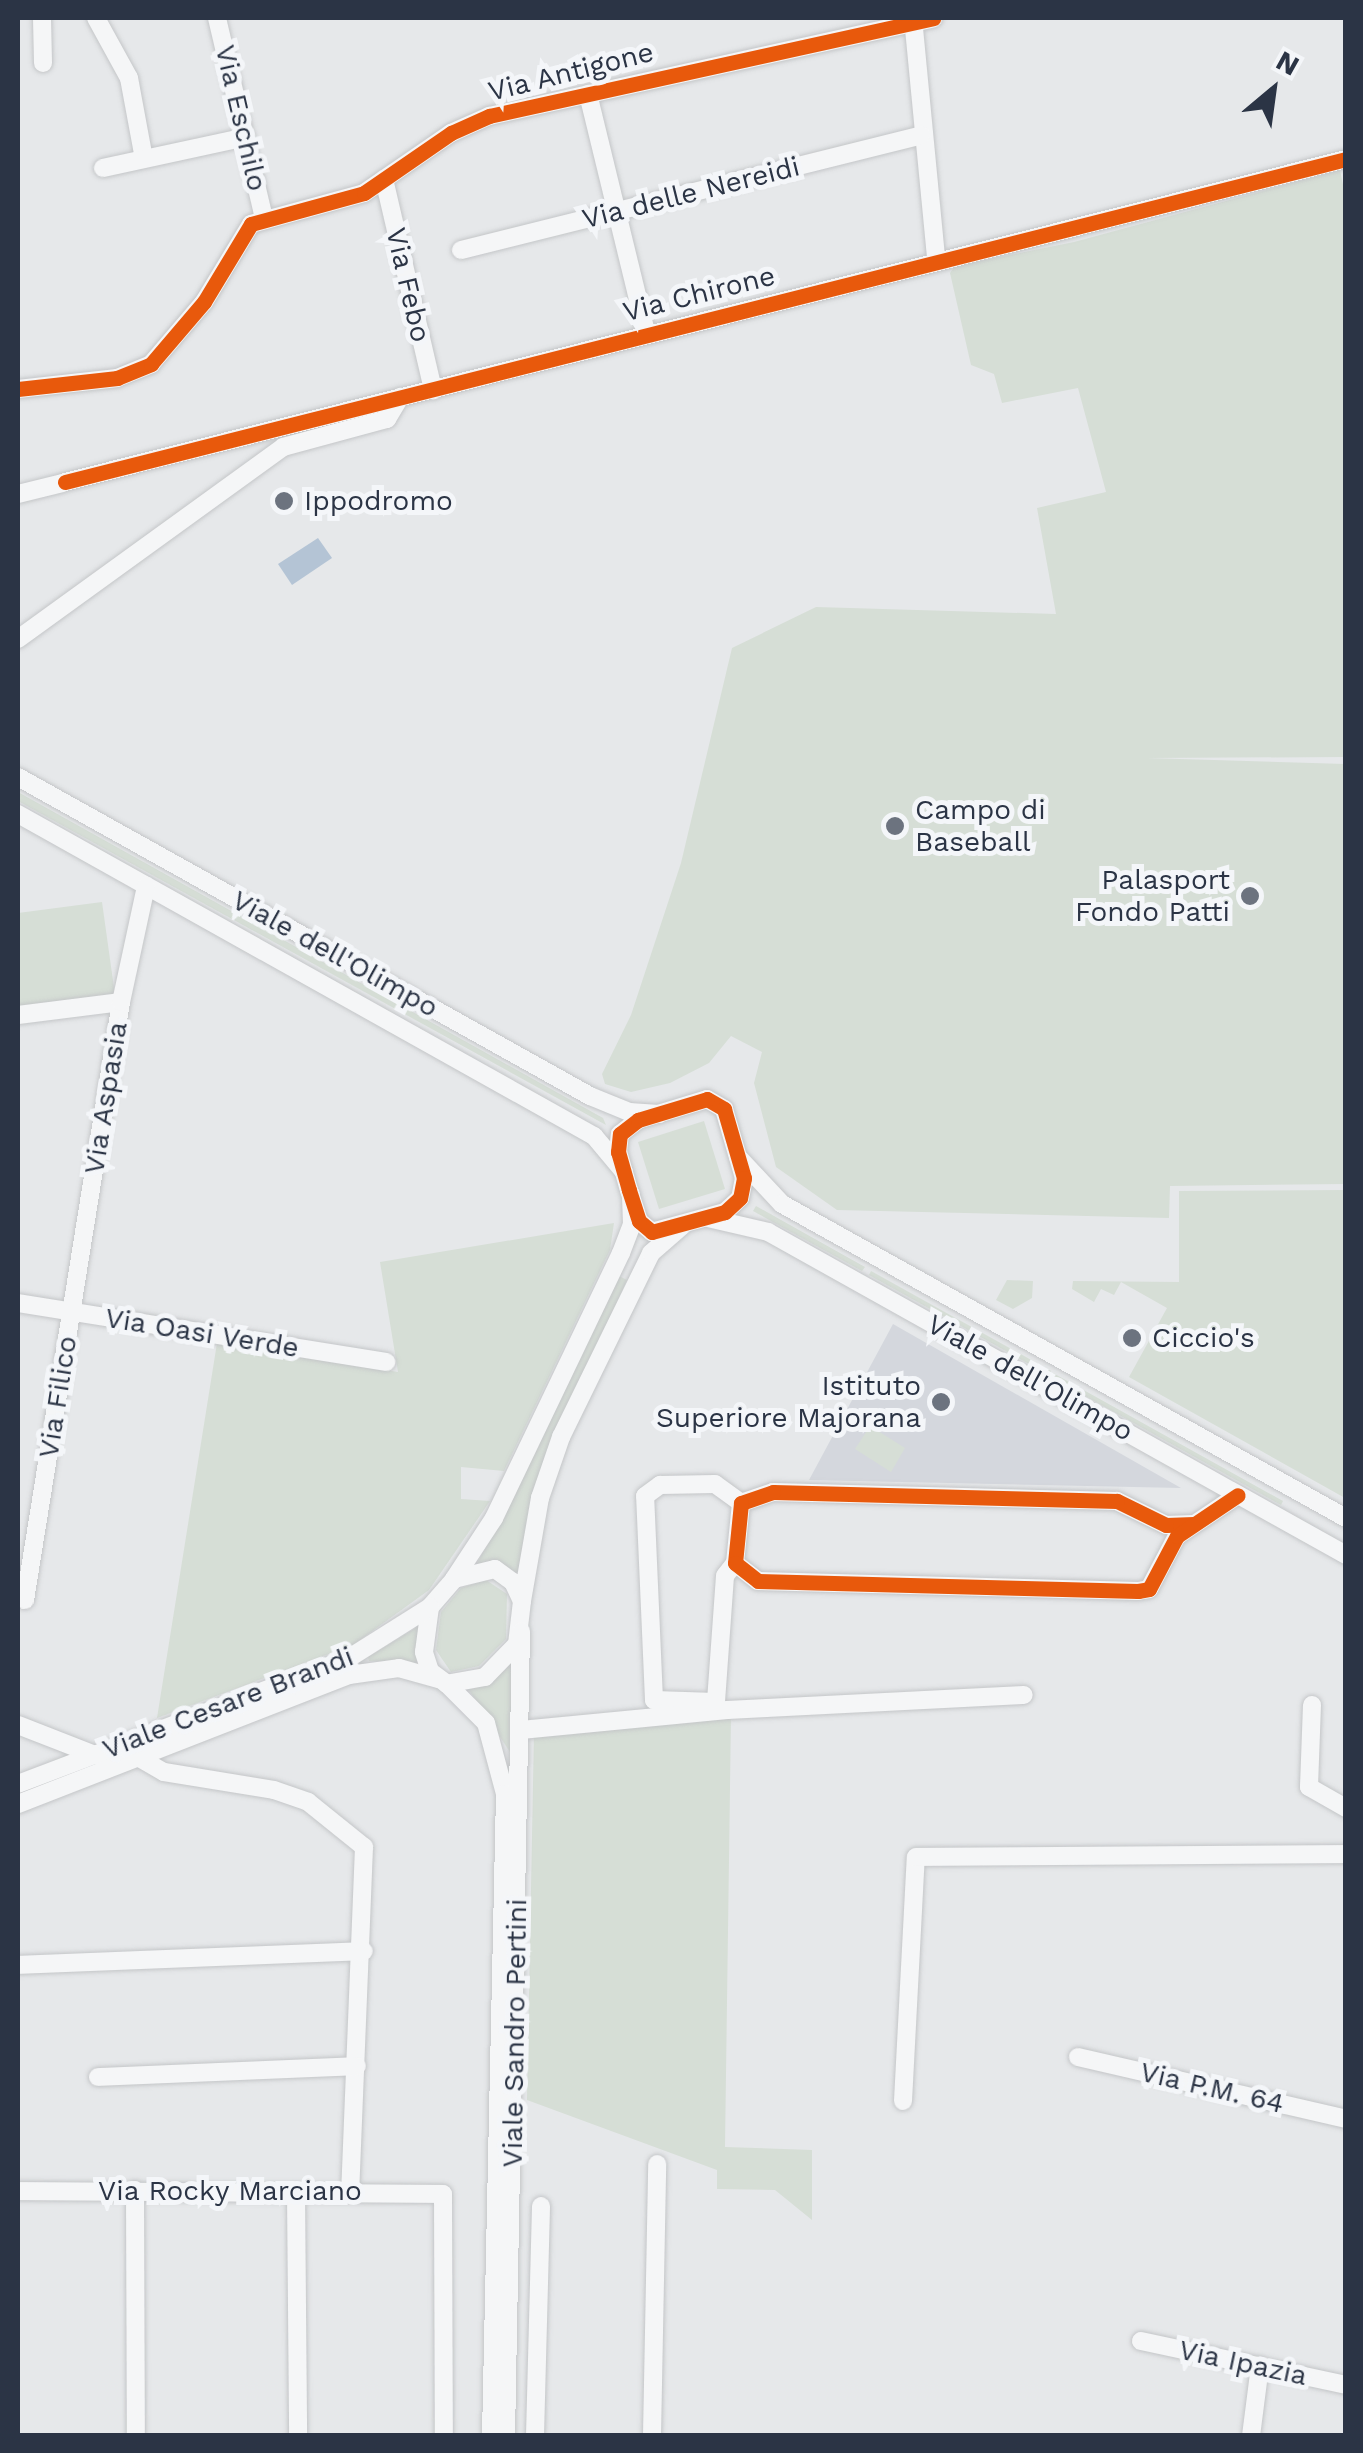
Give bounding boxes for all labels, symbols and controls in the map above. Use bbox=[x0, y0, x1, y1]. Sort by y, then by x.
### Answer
street label: Via Antigone bbox=[484, 35, 658, 109]
north arrow bbox=[1223, 40, 1323, 140]
street label: Via Eschilo bbox=[208, 41, 274, 195]
text: N bbox=[1271, 44, 1305, 83]
street label: Via delle Nereidi bbox=[578, 150, 804, 236]
street label: Via Febo bbox=[378, 224, 438, 346]
street label: Via Chirone bbox=[619, 259, 779, 329]
place label: Ippodromo bbox=[304, 484, 453, 518]
marker: Ippodromo bbox=[273, 490, 295, 512]
place label: Campo di Baseball bbox=[915, 793, 1046, 859]
marker: Campo di Baseball bbox=[884, 815, 906, 837]
place label: Palasport Fondo Patti bbox=[1075, 863, 1230, 929]
street label: Viale dell'Olimpo bbox=[226, 883, 444, 1025]
marker: Palasport Fondo Patti bbox=[1239, 885, 1261, 907]
street label: Via Aspasia bbox=[77, 1019, 135, 1177]
street label: Via Oasi Verde bbox=[102, 1301, 302, 1365]
street label: Viale dell'Olimpo bbox=[921, 1307, 1139, 1449]
place label: Ciccio's bbox=[1152, 1321, 1255, 1355]
marker: Ciccio's bbox=[1121, 1327, 1143, 1349]
street label: Via Filico bbox=[32, 1333, 84, 1461]
place label: Istituto Superiore Majorana bbox=[656, 1369, 921, 1435]
marker: Istituto Superiore Majorana bbox=[930, 1391, 952, 1413]
street label: Viale Cesare Brandi bbox=[98, 1640, 358, 1766]
street label: Viale Sandro Pertini bbox=[496, 1898, 534, 2168]
street label: Via P.M. 64 bbox=[1136, 2055, 1288, 2121]
street label: Via Rocky Marciano bbox=[97, 2174, 363, 2208]
street label: Via Ipazia bbox=[1176, 2333, 1310, 2393]

